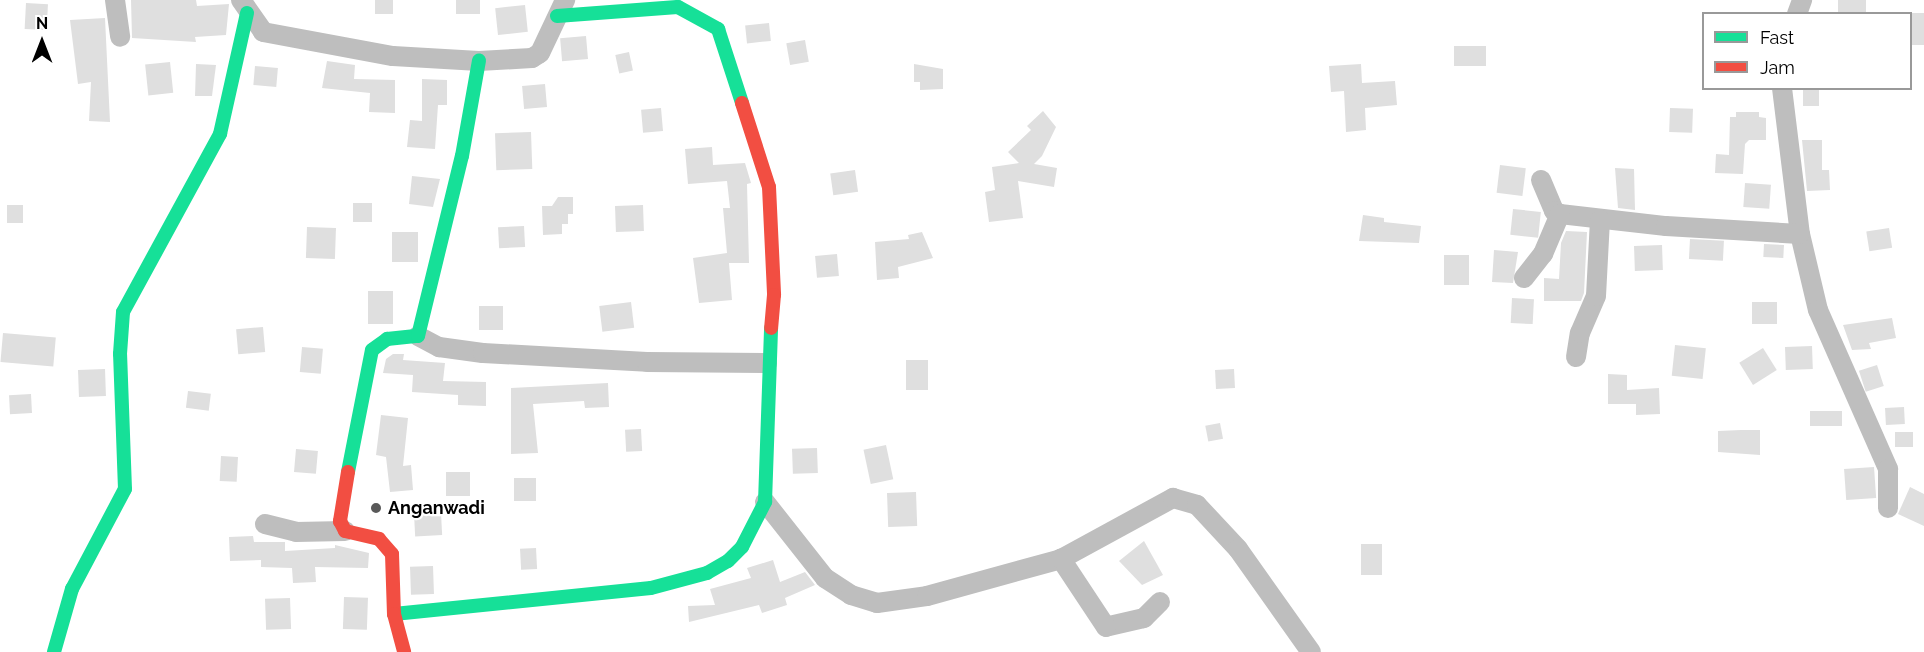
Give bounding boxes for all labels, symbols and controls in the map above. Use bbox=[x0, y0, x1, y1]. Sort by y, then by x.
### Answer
north arrow bbox=[12, 12, 72, 72]
legend bbox=[1702, 12, 1912, 90]
text: N bbox=[36, 14, 48, 33]
text: Fast bbox=[1760, 27, 1794, 48]
text: Jam bbox=[1760, 57, 1795, 78]
place label: Anganwadi bbox=[388, 497, 485, 519]
marker: Anganwadi bbox=[369, 501, 383, 515]

